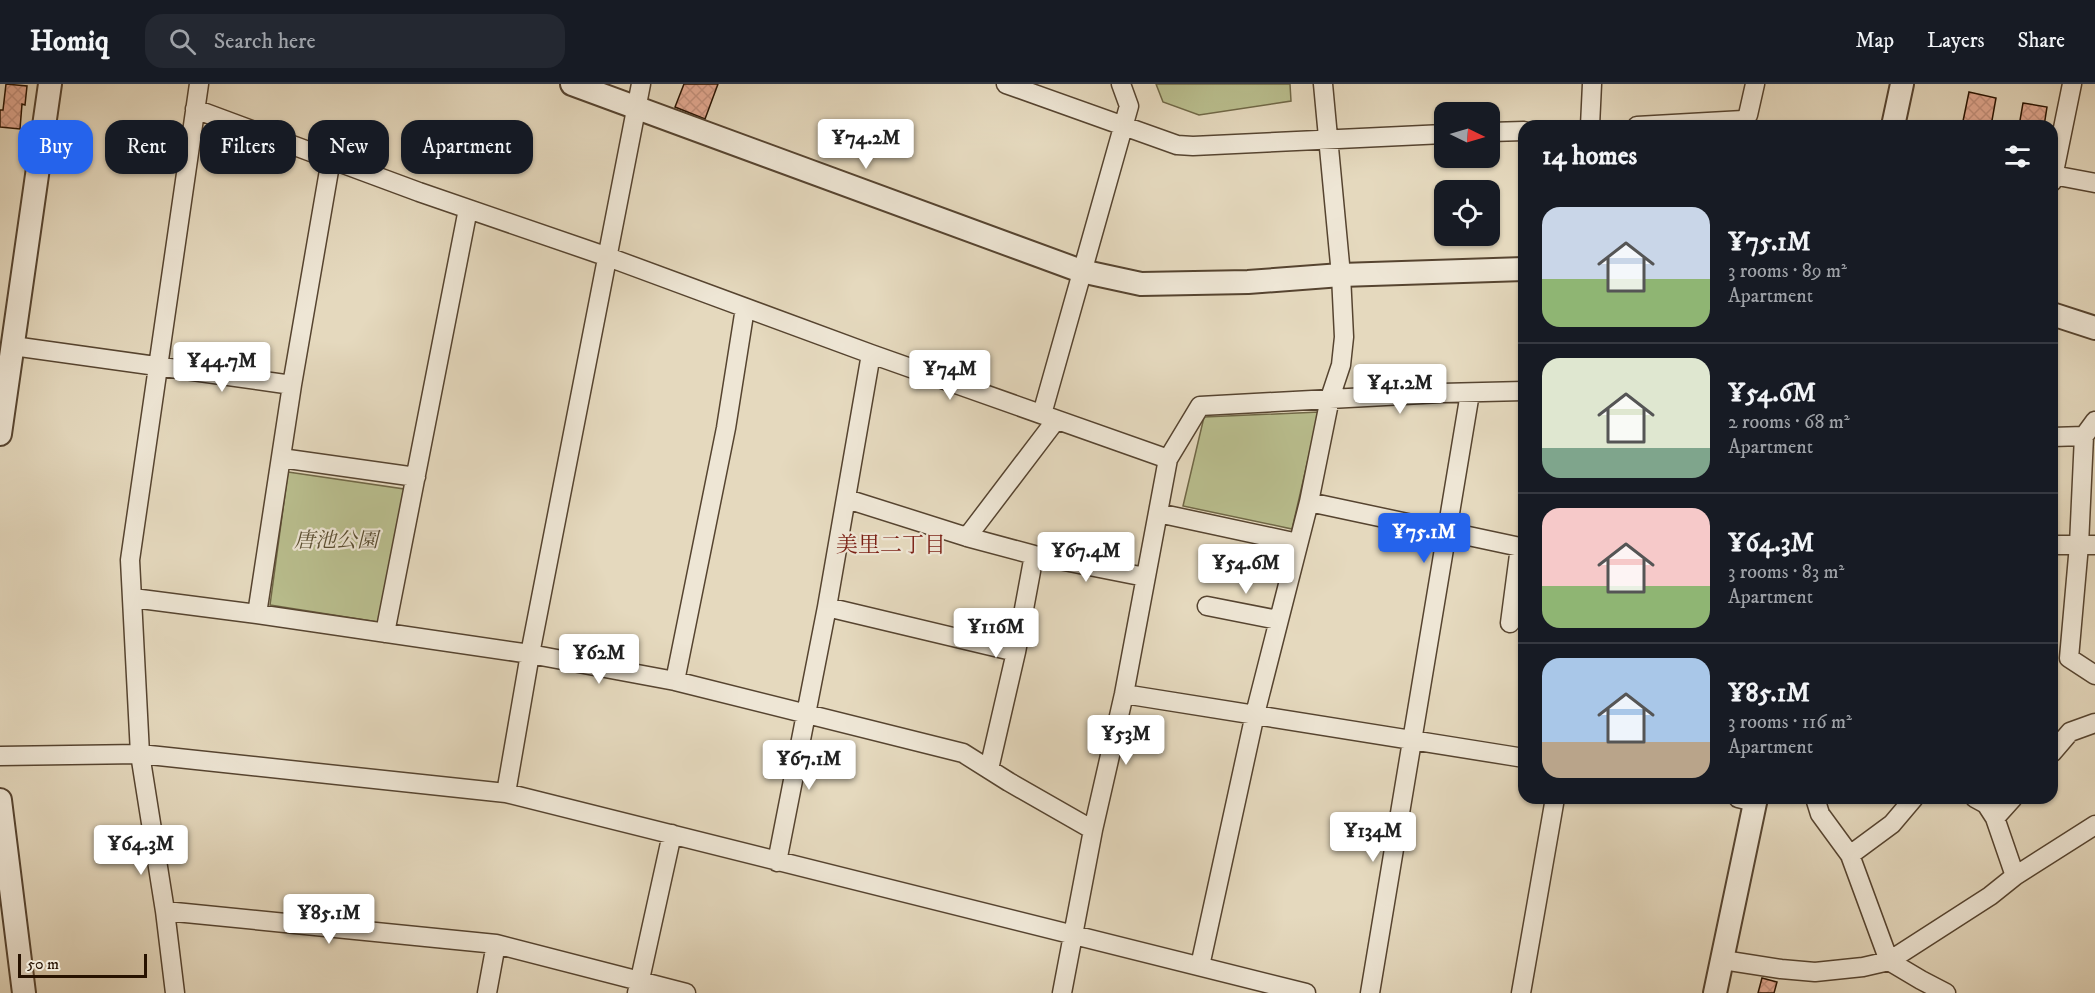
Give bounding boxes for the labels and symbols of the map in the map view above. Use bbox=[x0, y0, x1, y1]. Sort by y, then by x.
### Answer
north arrow bbox=[1434, 102, 1500, 168]
pin: ¥74.2M bbox=[817, 119, 915, 170]
pin: ¥44.7M bbox=[173, 342, 271, 393]
pin: ¥74M bbox=[914, 350, 986, 401]
pin: ¥41.2M bbox=[1351, 364, 1449, 415]
pin: ¥75.1M bbox=[1375, 513, 1473, 564]
park label: 唐池公園 bbox=[294, 528, 381, 554]
district label: 美里二丁目 bbox=[836, 532, 946, 559]
pin: ¥67.4M bbox=[1037, 532, 1135, 583]
pin: ¥54.6M bbox=[1197, 544, 1295, 595]
pin: ¥116M bbox=[954, 608, 1038, 659]
pin: ¥62M bbox=[563, 634, 635, 685]
pin: ¥53M bbox=[1090, 715, 1162, 766]
pin: ¥67.1M bbox=[760, 740, 858, 791]
pin: ¥134M bbox=[1331, 812, 1415, 863]
pin: ¥64.3M bbox=[92, 825, 190, 876]
pin: ¥85.1M bbox=[280, 894, 378, 945]
scale bar bbox=[18, 951, 147, 978]

